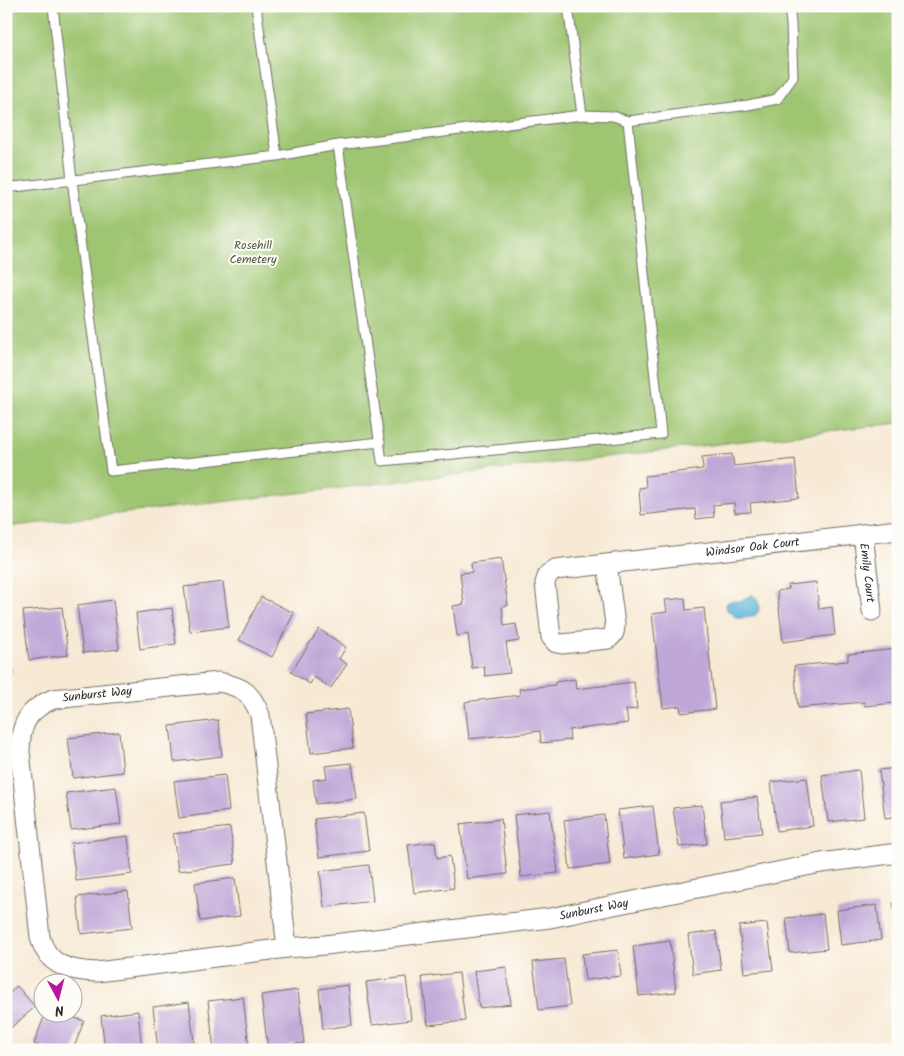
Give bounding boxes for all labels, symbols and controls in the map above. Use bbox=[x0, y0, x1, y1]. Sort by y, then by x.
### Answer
park label: Rosehill Cemetery bbox=[229, 236, 277, 269]
street label: Windsor Oak Court bbox=[705, 533, 801, 562]
street label: Emily Court bbox=[854, 542, 880, 604]
street label: Sunburst Way bbox=[61, 681, 133, 708]
street label: Sunburst Way bbox=[558, 893, 630, 926]
north arrow bbox=[32, 974, 82, 1024]
text: N bbox=[54, 998, 65, 1021]

